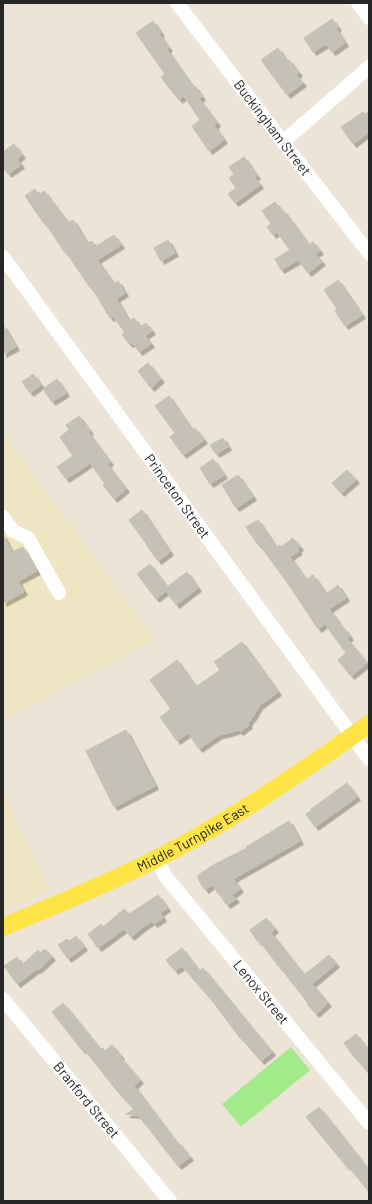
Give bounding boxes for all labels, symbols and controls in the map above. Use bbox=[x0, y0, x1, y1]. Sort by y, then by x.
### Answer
street label: Buckingham Street bbox=[231, 76, 315, 179]
street label: Princeton Street bbox=[141, 450, 214, 541]
street label: Middle Turnpike East bbox=[134, 799, 252, 875]
street label: Lenox Street bbox=[230, 956, 293, 1027]
street label: Branford Street bbox=[50, 1058, 123, 1141]

